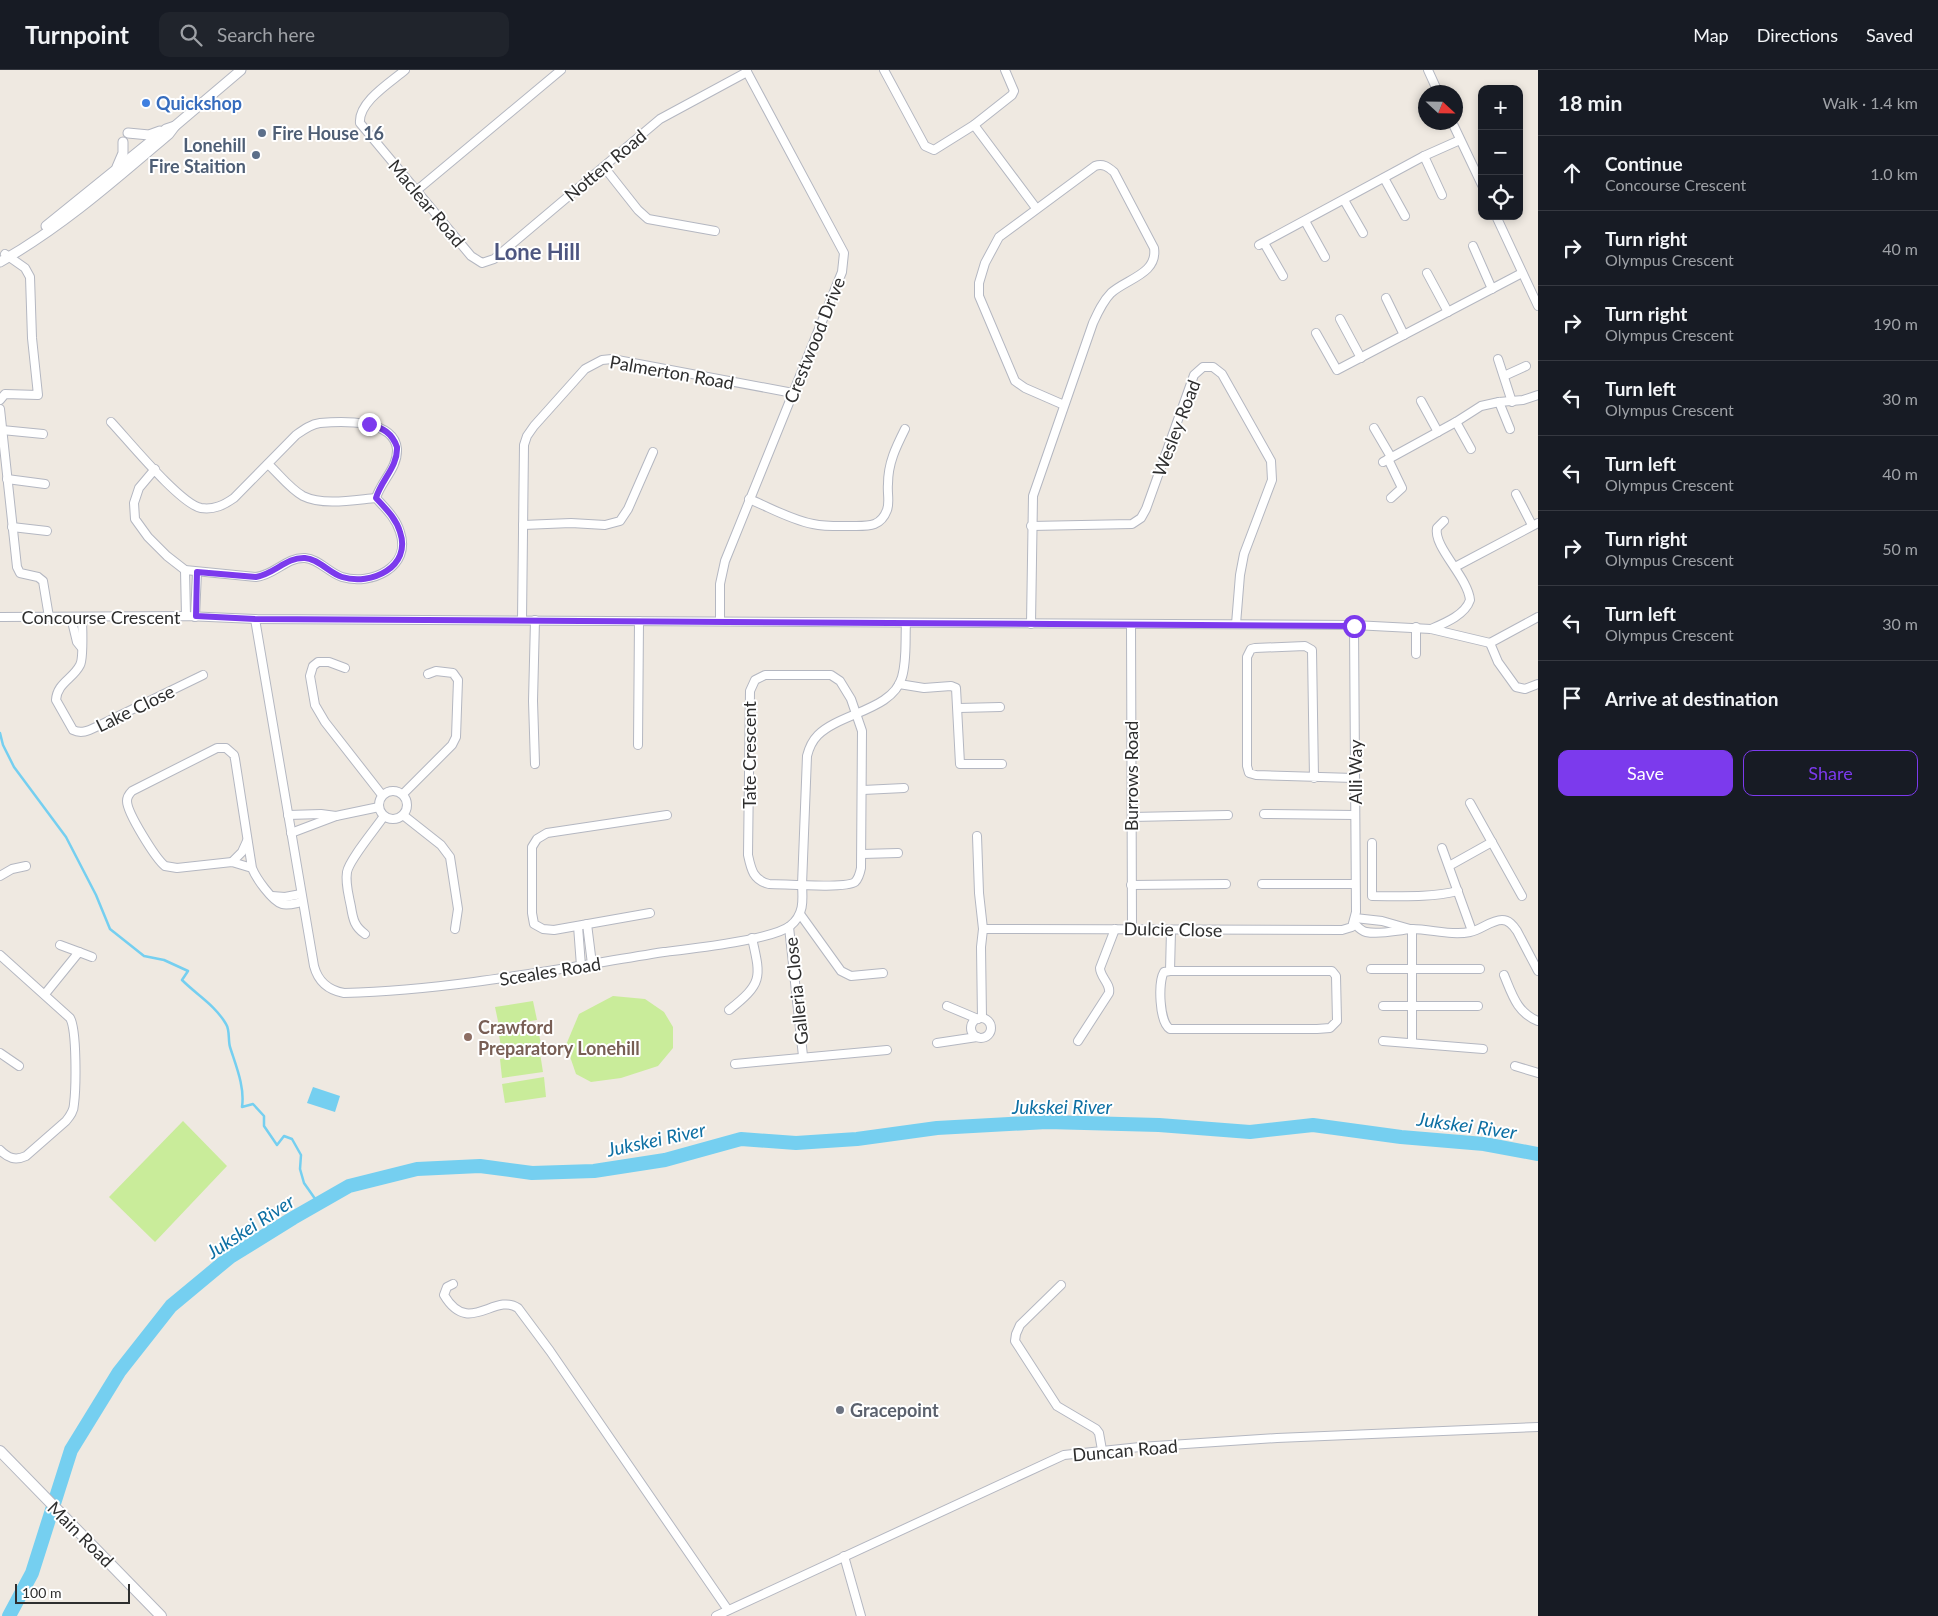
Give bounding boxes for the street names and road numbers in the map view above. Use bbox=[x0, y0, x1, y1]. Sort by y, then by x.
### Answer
street label: Notten Road bbox=[560, 124, 650, 206]
street label: Maclear Road bbox=[384, 155, 470, 251]
street label: Crestwood Drive bbox=[779, 274, 849, 406]
street label: Palmerton Road bbox=[608, 350, 736, 394]
street label: Wesley Road bbox=[1147, 377, 1205, 479]
street label: Concourse Crescent bbox=[22, 606, 181, 628]
street label: Lake Close bbox=[92, 680, 178, 736]
street label: Tate Crescent bbox=[738, 701, 760, 809]
street label: Burrows Road bbox=[1120, 721, 1142, 831]
street label: Alli Way bbox=[1344, 739, 1366, 804]
street label: Dulcie Close bbox=[1123, 917, 1223, 941]
street label: Galleria Close bbox=[779, 936, 813, 1046]
street label: Sceales Road bbox=[498, 952, 602, 990]
street label: Duncan Road bbox=[1071, 1434, 1179, 1466]
street label: Main Road bbox=[43, 1496, 119, 1572]

